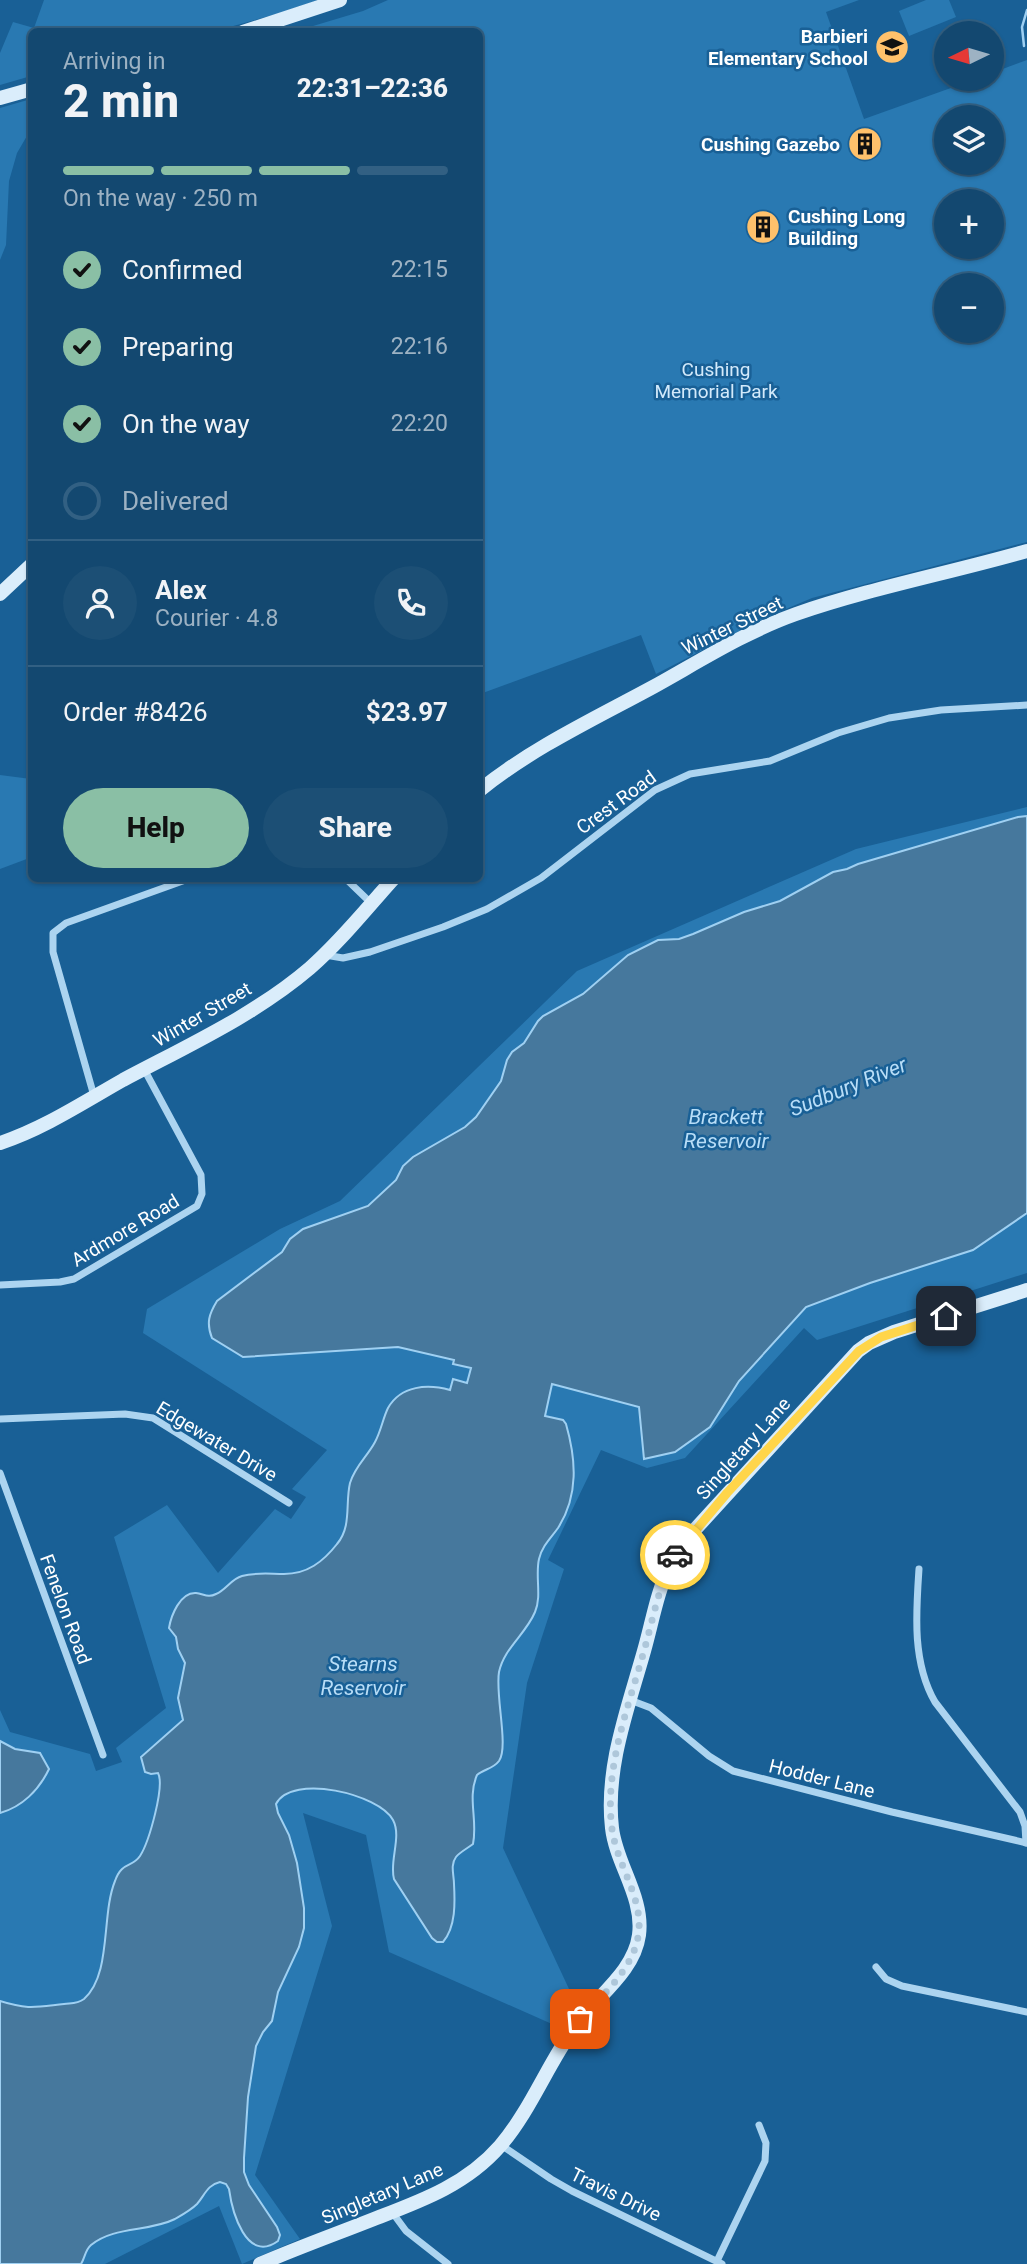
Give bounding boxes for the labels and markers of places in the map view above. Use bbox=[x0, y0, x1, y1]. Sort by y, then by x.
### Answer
place label: Barbieri Elementary School bbox=[708, 25, 868, 70]
school or university icon: Barbieri Elementary School bbox=[873, 28, 911, 66]
building icon: Cushing Gazebo bbox=[846, 125, 884, 163]
place label: Cushing Gazebo bbox=[701, 133, 840, 156]
place label: Cushing Long Building bbox=[788, 205, 905, 250]
building icon: Cushing Long Building bbox=[744, 208, 782, 246]
pin bbox=[916, 1286, 976, 1346]
pin bbox=[550, 1989, 610, 2049]

